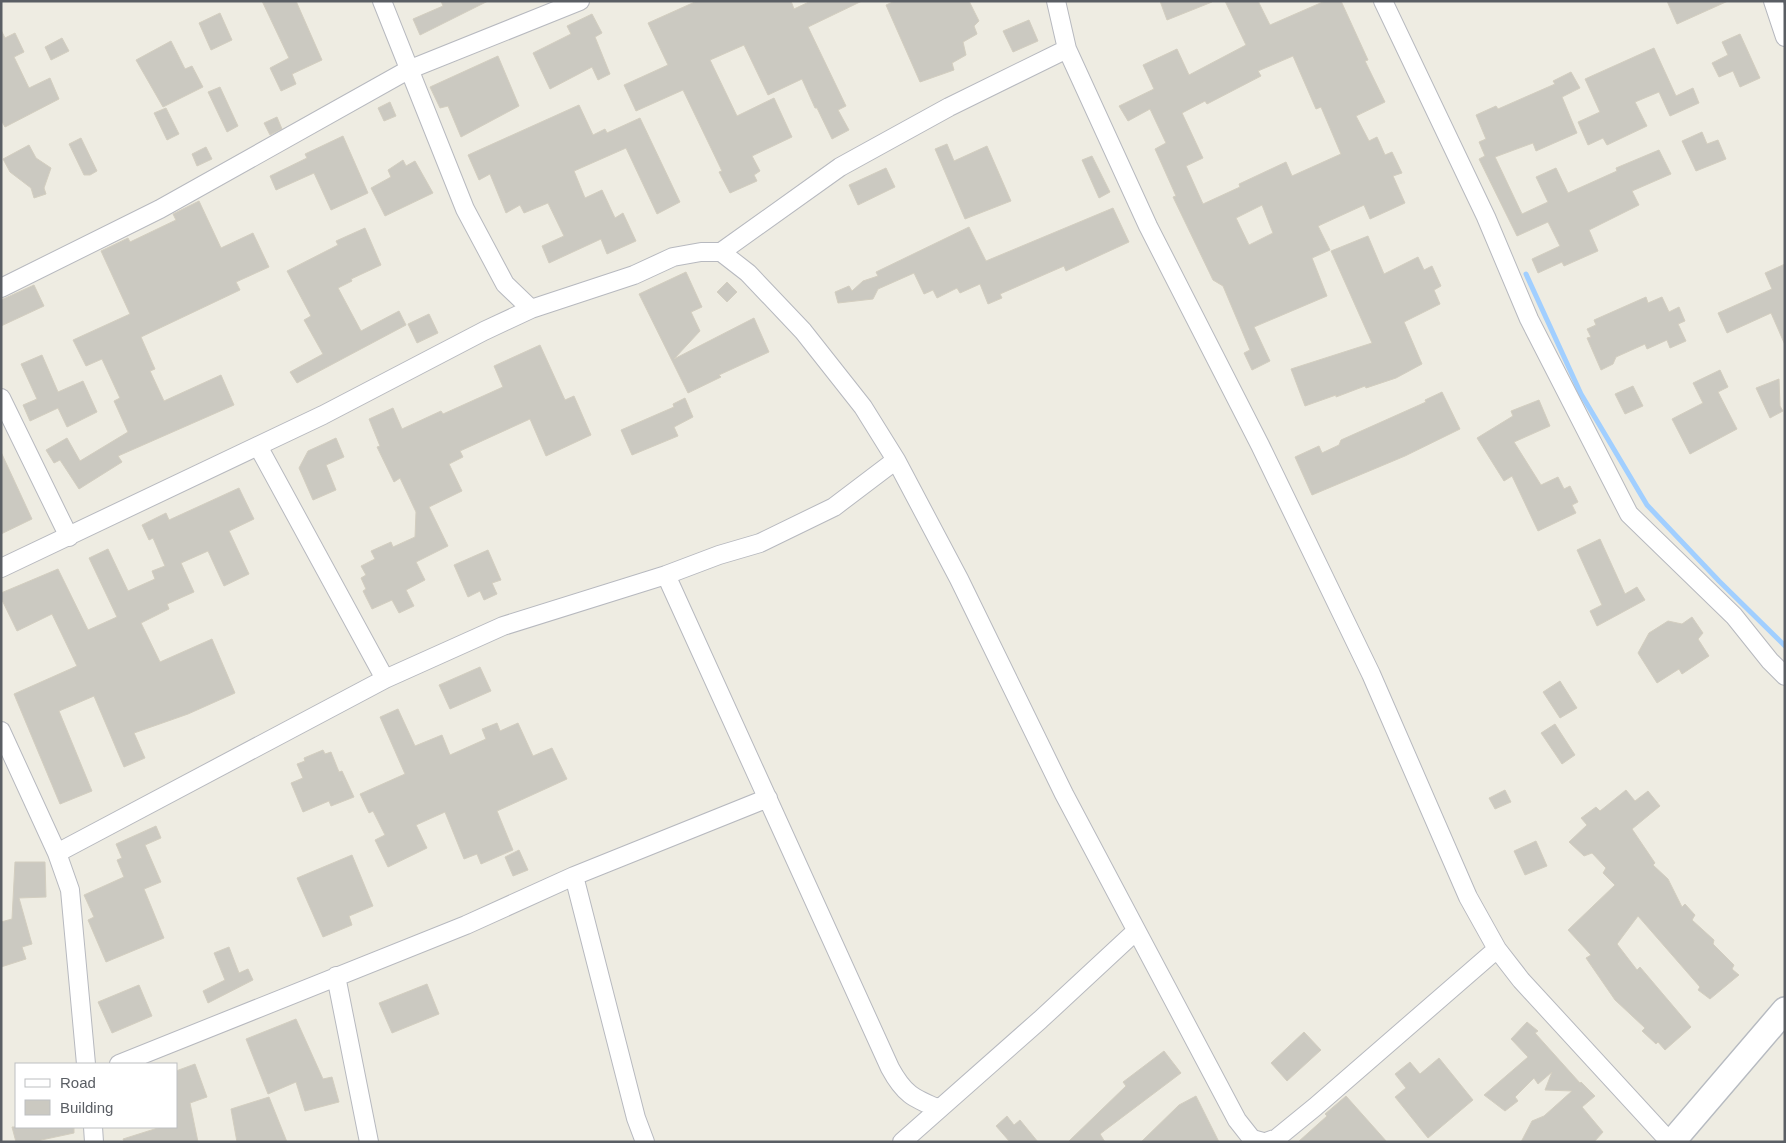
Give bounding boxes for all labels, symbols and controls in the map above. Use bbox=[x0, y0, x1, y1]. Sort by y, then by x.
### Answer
legend bbox=[15, 1063, 178, 1128]
text: Road bbox=[60, 1074, 96, 1091]
text: Building bbox=[60, 1099, 113, 1116]

